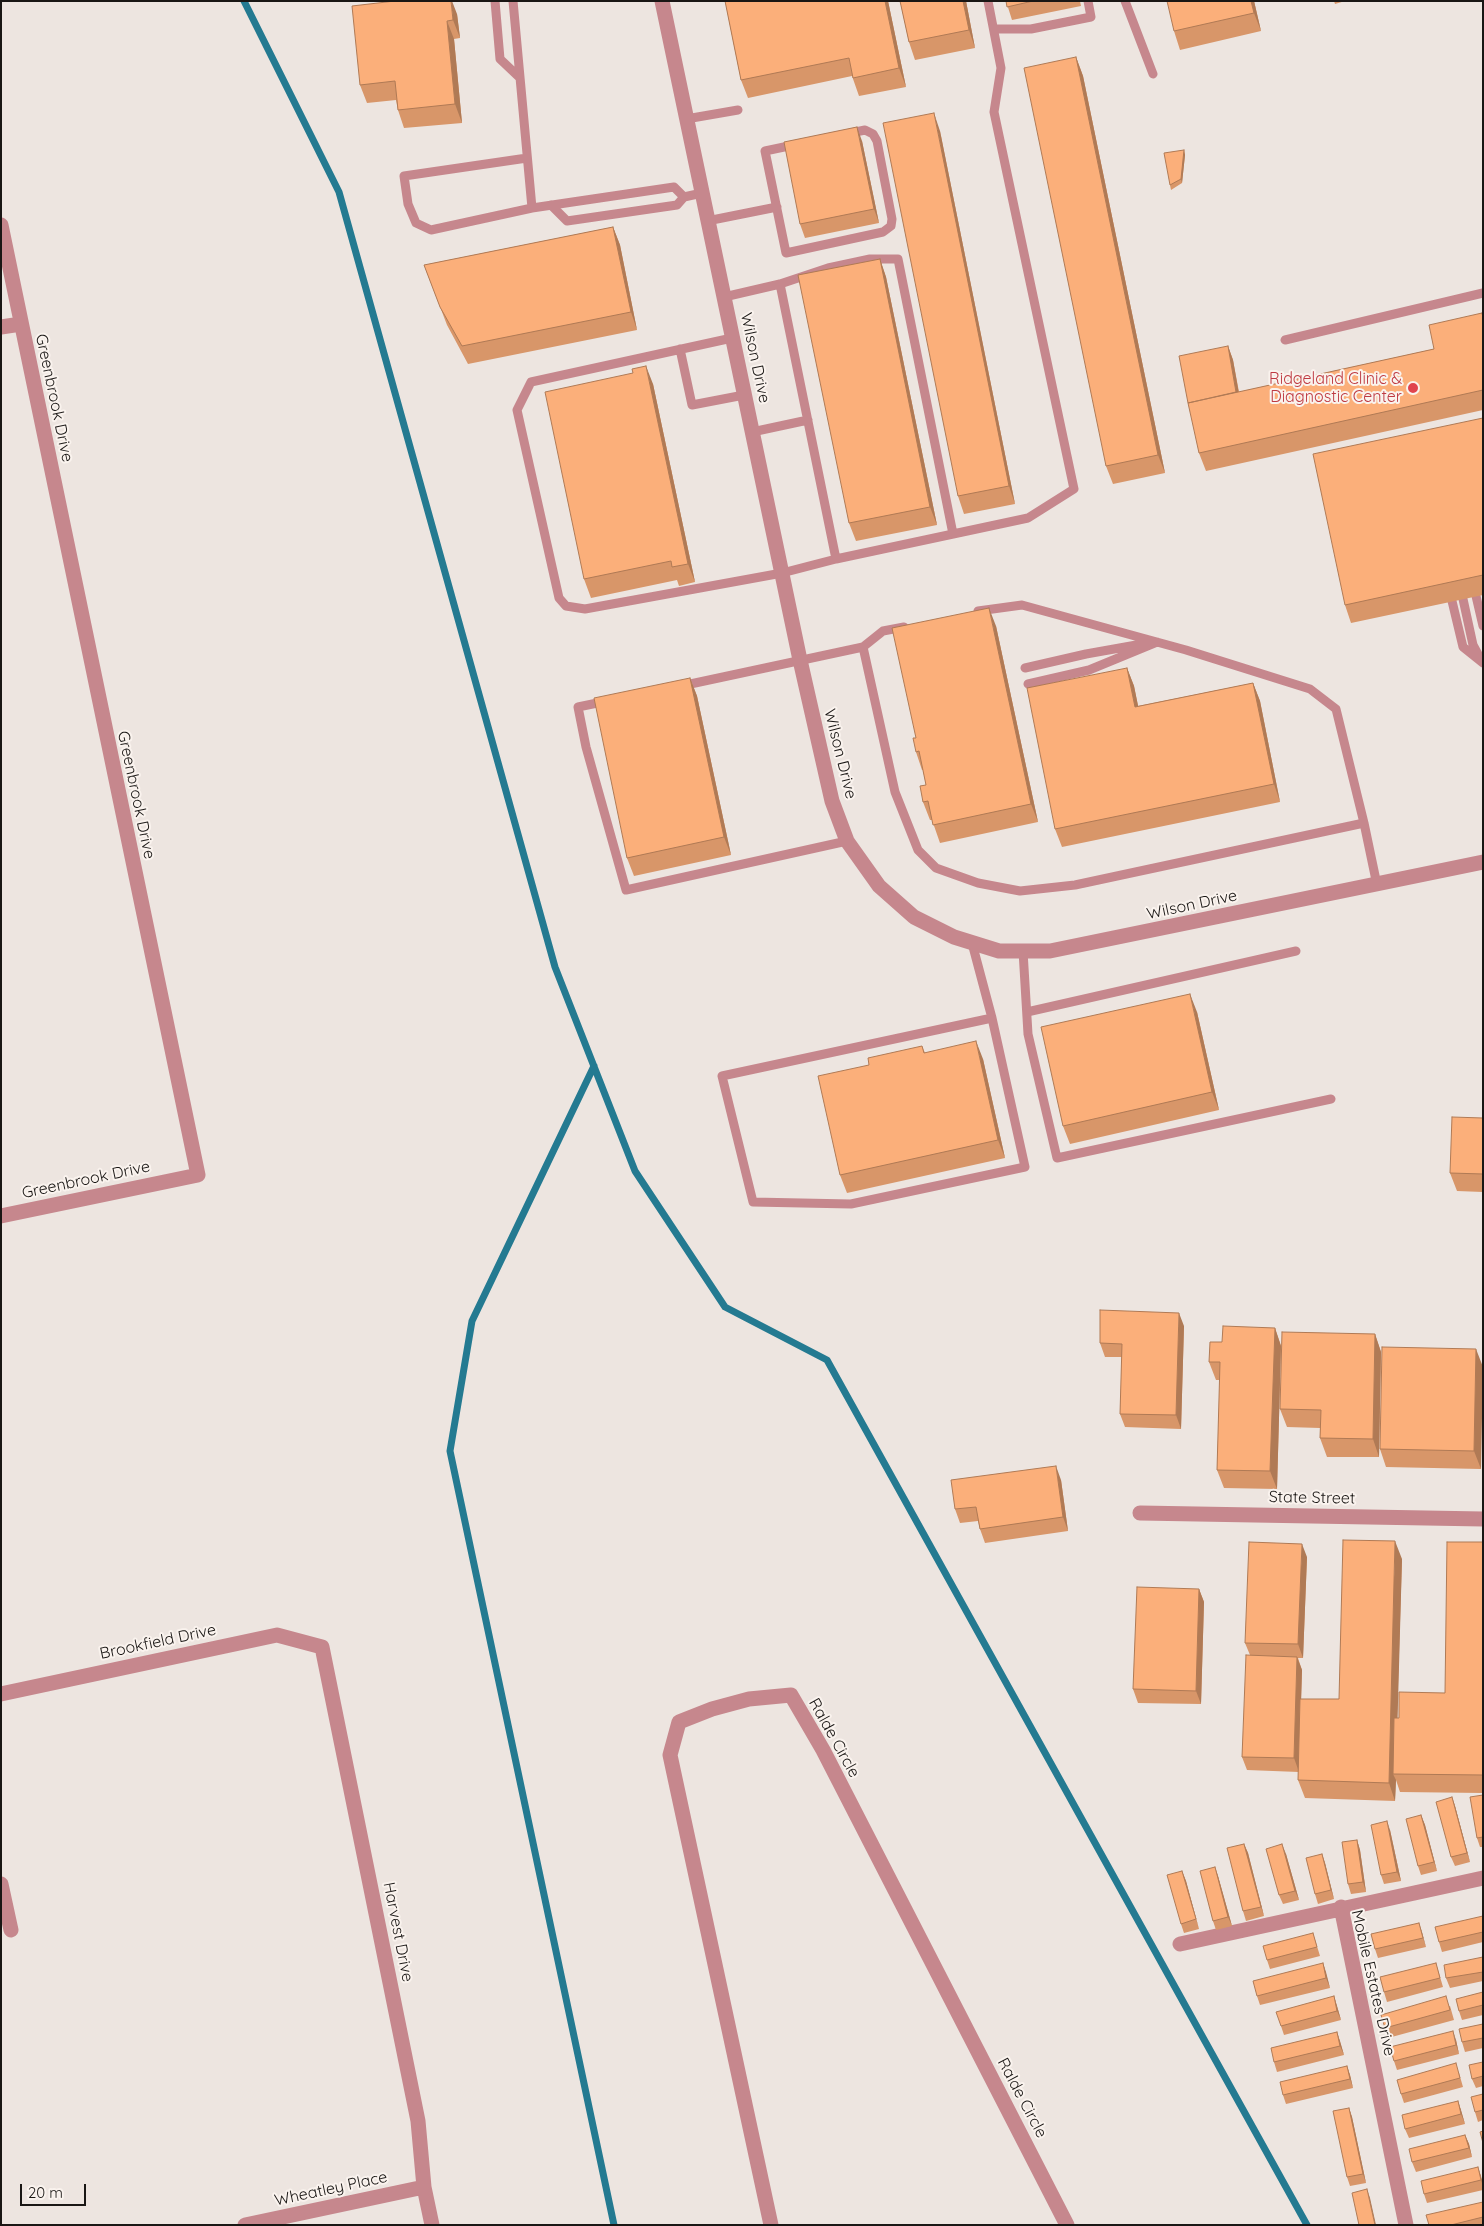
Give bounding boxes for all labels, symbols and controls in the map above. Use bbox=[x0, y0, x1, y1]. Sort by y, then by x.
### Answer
street label: Wilson Drive bbox=[736, 311, 774, 405]
street label: Greenbrook Drive bbox=[31, 332, 77, 464]
place label: Ridgeland Clinic & Diagnostic Center bbox=[1269, 369, 1402, 407]
marker: Ridgeland Clinic & Diagnostic Center bbox=[1406, 381, 1420, 395]
street label: Wilson Drive bbox=[820, 707, 860, 801]
street label: Greenbrook Drive bbox=[113, 729, 159, 861]
street label: Wilson Drive bbox=[1145, 886, 1239, 924]
street label: Greenbrook Drive bbox=[20, 1157, 152, 1203]
street label: State Street bbox=[1269, 1488, 1355, 1508]
street label: Brookfield Drive bbox=[98, 1620, 218, 1664]
street label: Ralde Circle bbox=[804, 1695, 864, 1781]
street label: Harvest Drive bbox=[379, 1880, 417, 1984]
street label: Mobile Estates Drive bbox=[1347, 1908, 1399, 2058]
street label: Ralde Circle bbox=[993, 2055, 1051, 2141]
street label: Wheatley Place bbox=[273, 2168, 389, 2210]
scale bar bbox=[22, 2174, 89, 2206]
text: 20 m bbox=[28, 2183, 63, 2202]

